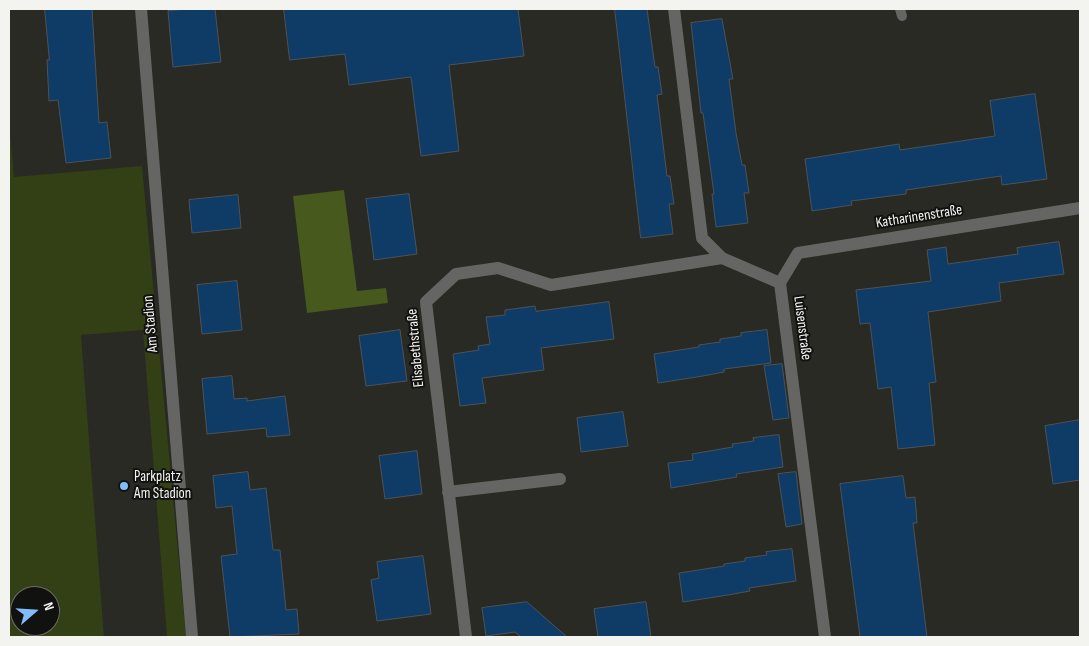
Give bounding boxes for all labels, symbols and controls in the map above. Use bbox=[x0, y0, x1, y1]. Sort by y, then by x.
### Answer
street label: Katharinenstraße bbox=[874, 201, 964, 233]
street label: Am Stadion bbox=[140, 295, 162, 353]
street label: Luisenstraße bbox=[789, 295, 815, 361]
street label: Elisabethstraße bbox=[404, 308, 428, 388]
place label: Parkplatz Am Stadion bbox=[134, 468, 191, 503]
marker: Parkplatz Am Stadion bbox=[118, 480, 130, 492]
north arrow bbox=[10, 586, 60, 636]
text: N bbox=[39, 600, 58, 613]

